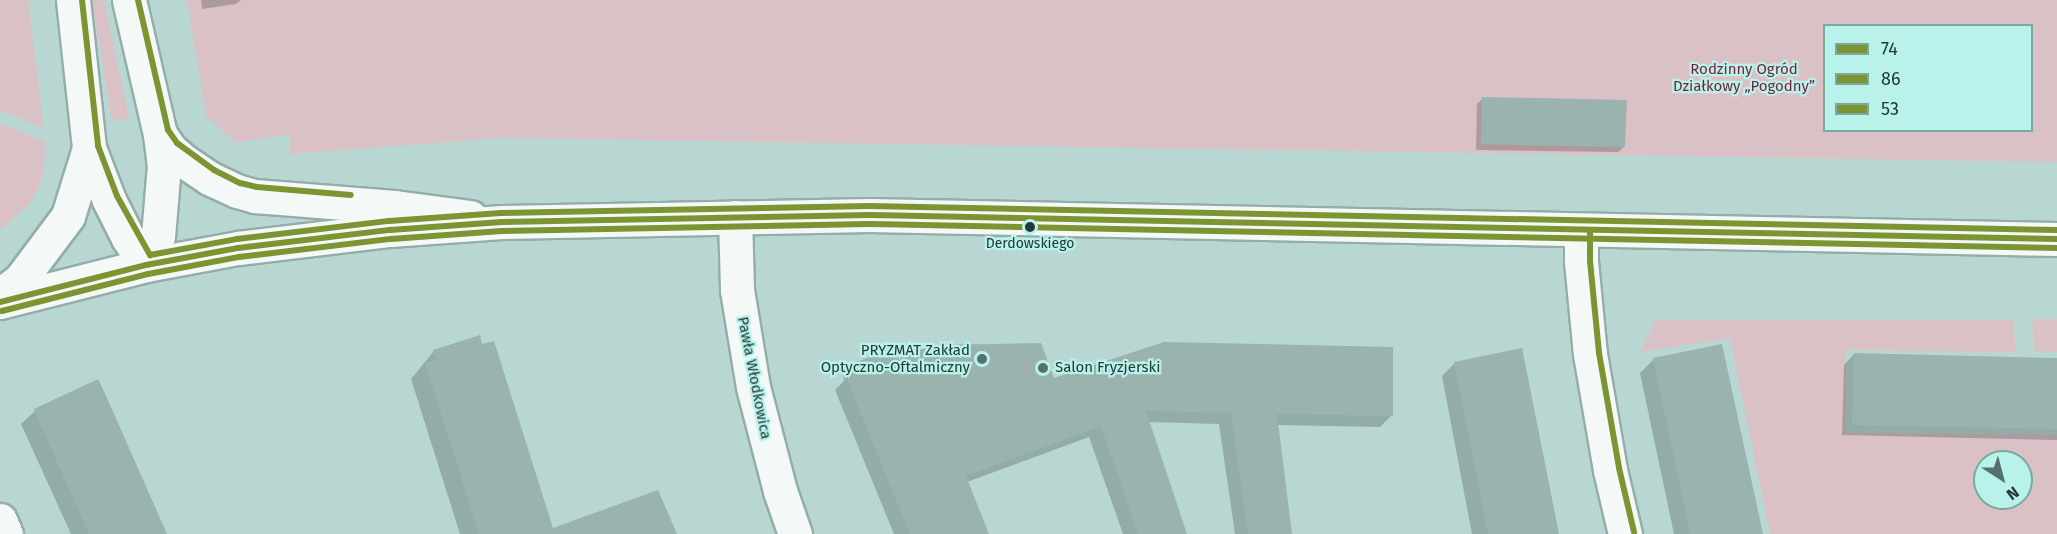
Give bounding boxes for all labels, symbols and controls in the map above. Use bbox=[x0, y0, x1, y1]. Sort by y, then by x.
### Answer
legend bbox=[1823, 24, 2033, 132]
text: 74 bbox=[1881, 38, 1898, 60]
park label: Rodzinny Ogród Działkowy „Pogodny” bbox=[1673, 60, 1815, 95]
text: 86 bbox=[1881, 68, 1901, 90]
text: 53 bbox=[1881, 98, 1899, 120]
marker: Derdowskiego bbox=[1024, 221, 1036, 233]
place label: Derdowskiego bbox=[986, 236, 1074, 252]
street label: Pawła Włodkowica bbox=[733, 315, 775, 441]
place label: PRYZMAT Zakład Optyczno-Oftalmiczny bbox=[821, 341, 970, 376]
marker: PRYZMAT Zakład Optyczno-Oftalmiczny bbox=[975, 352, 989, 366]
place label: Salon Fryzjerski bbox=[1055, 359, 1160, 377]
marker: Salon Fryzjerski bbox=[1036, 361, 1050, 375]
north arrow bbox=[1973, 450, 2033, 510]
text: N bbox=[2003, 483, 2023, 504]

